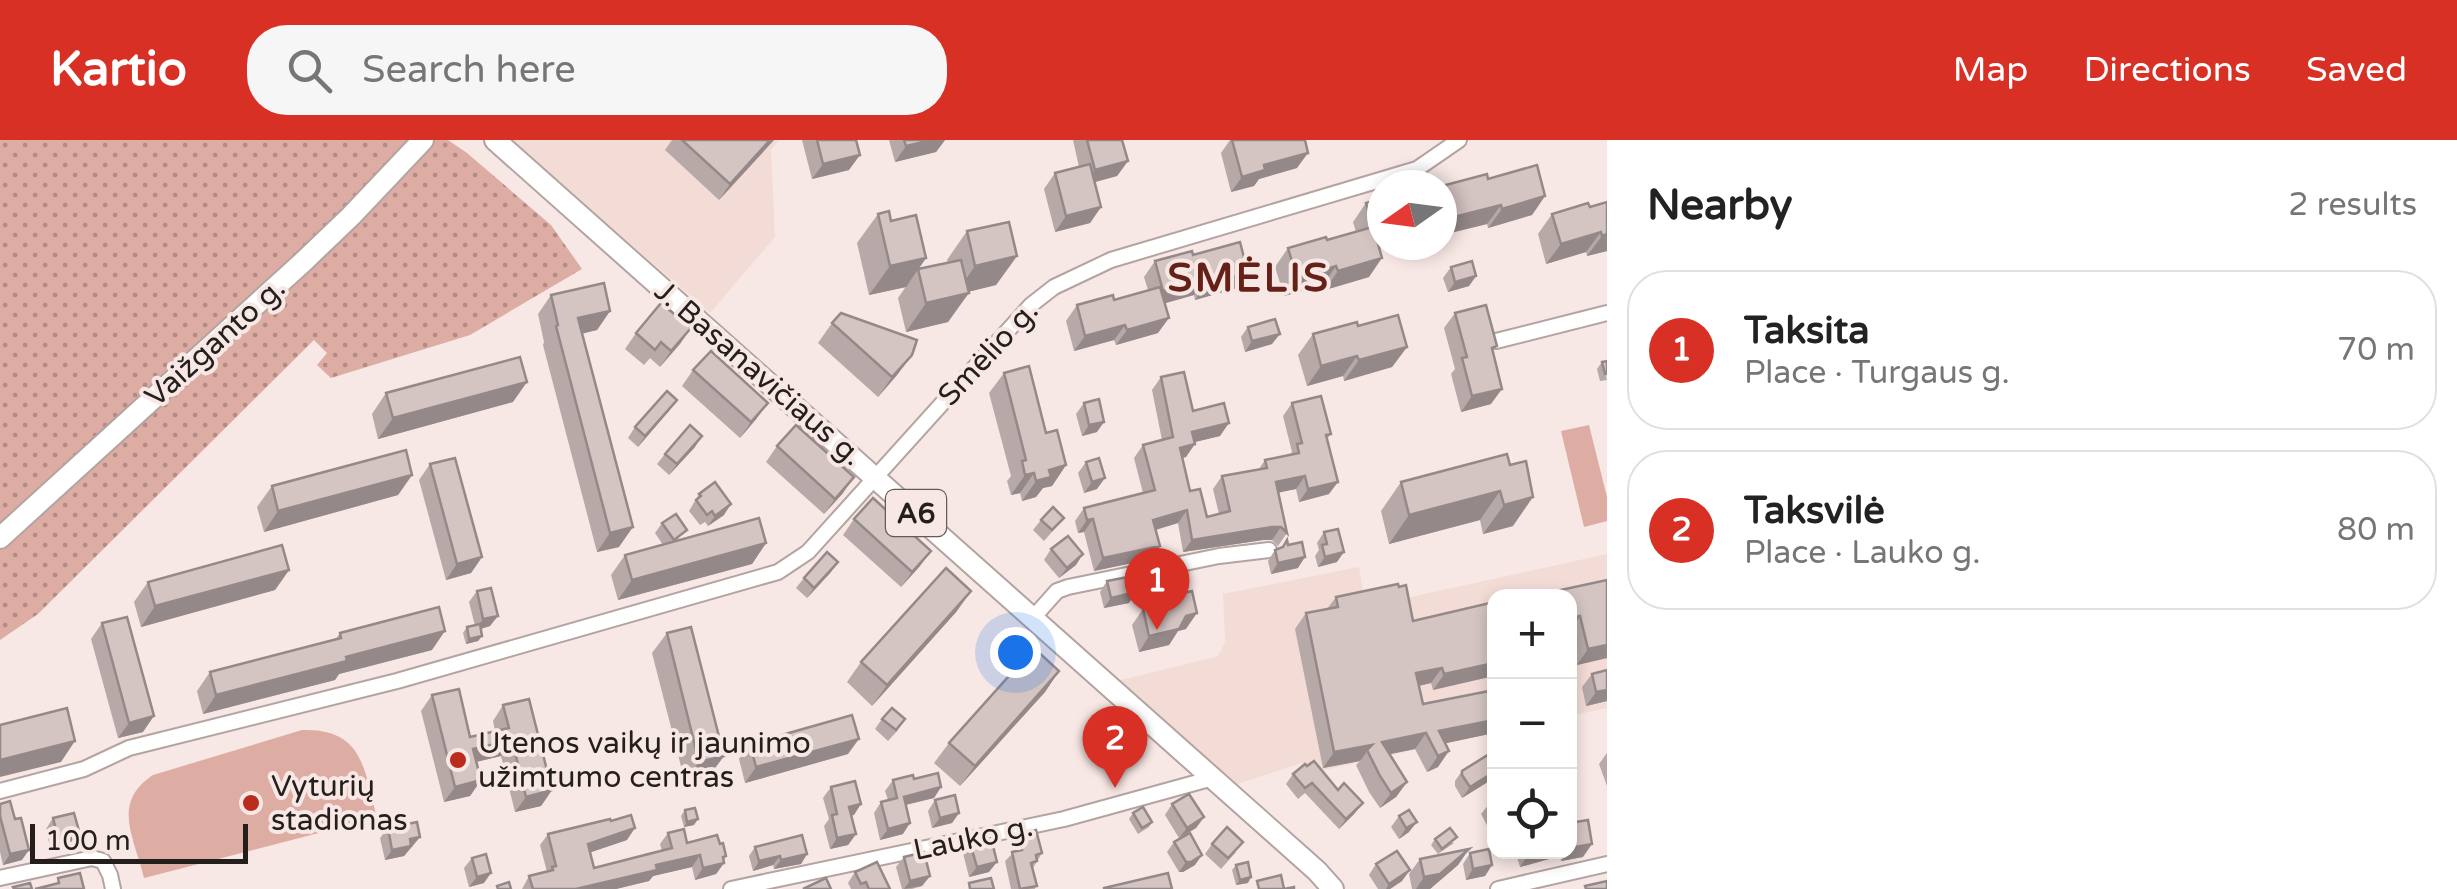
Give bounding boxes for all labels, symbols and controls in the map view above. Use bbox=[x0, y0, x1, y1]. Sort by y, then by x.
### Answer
search box bbox=[247, 25, 947, 115]
text: Kartio bbox=[50, 41, 187, 99]
icon: search bbox=[282, 43, 337, 98]
text: Search here bbox=[362, 47, 576, 93]
text: Map bbox=[1953, 49, 2028, 91]
text: Directions bbox=[2083, 49, 2251, 91]
text: Saved bbox=[2306, 49, 2407, 91]
north arrow bbox=[1367, 170, 1457, 260]
text: Nearby bbox=[1647, 180, 1792, 231]
text: 2 results bbox=[2288, 186, 2417, 224]
district label: SMĖLIS bbox=[1168, 254, 1330, 302]
street label: Vaižganto g. bbox=[137, 270, 293, 415]
street label: J. Basanavičiaus g. bbox=[647, 273, 870, 474]
street label: Smėlio g. bbox=[930, 293, 1046, 414]
text: Taksita bbox=[1744, 308, 1870, 354]
text: 1 bbox=[1671, 331, 1692, 369]
text: 70 m bbox=[2337, 331, 2415, 369]
text: Place · Turgaus g. bbox=[1744, 354, 2010, 392]
text: Taksvilė bbox=[1744, 488, 1885, 534]
road number: A6 bbox=[886, 490, 946, 536]
text: 2 bbox=[1671, 511, 1692, 549]
text: 80 m bbox=[2337, 511, 2415, 549]
text: Place · Lauko g. bbox=[1744, 534, 1980, 572]
pin: 1 bbox=[1124, 548, 1190, 630]
map controls bbox=[1487, 589, 1577, 859]
button: + bbox=[1487, 589, 1577, 679]
your location bbox=[990, 627, 1041, 678]
button: − bbox=[1487, 679, 1577, 769]
pin: 2 bbox=[1082, 706, 1148, 788]
place label: Utenos vaikų ir jaunimo užimtumo centras bbox=[478, 725, 811, 796]
marker: Utenos vaikų ir jaunimo užimtumo centras bbox=[447, 749, 469, 771]
place label: Vyturių stadionas bbox=[271, 768, 408, 839]
button: locate bbox=[1487, 769, 1577, 859]
marker: Vyturių stadionas bbox=[240, 792, 262, 814]
street label: Lauko g. bbox=[910, 808, 1036, 869]
scale bar bbox=[30, 819, 248, 864]
text: 100 m bbox=[45, 824, 131, 858]

